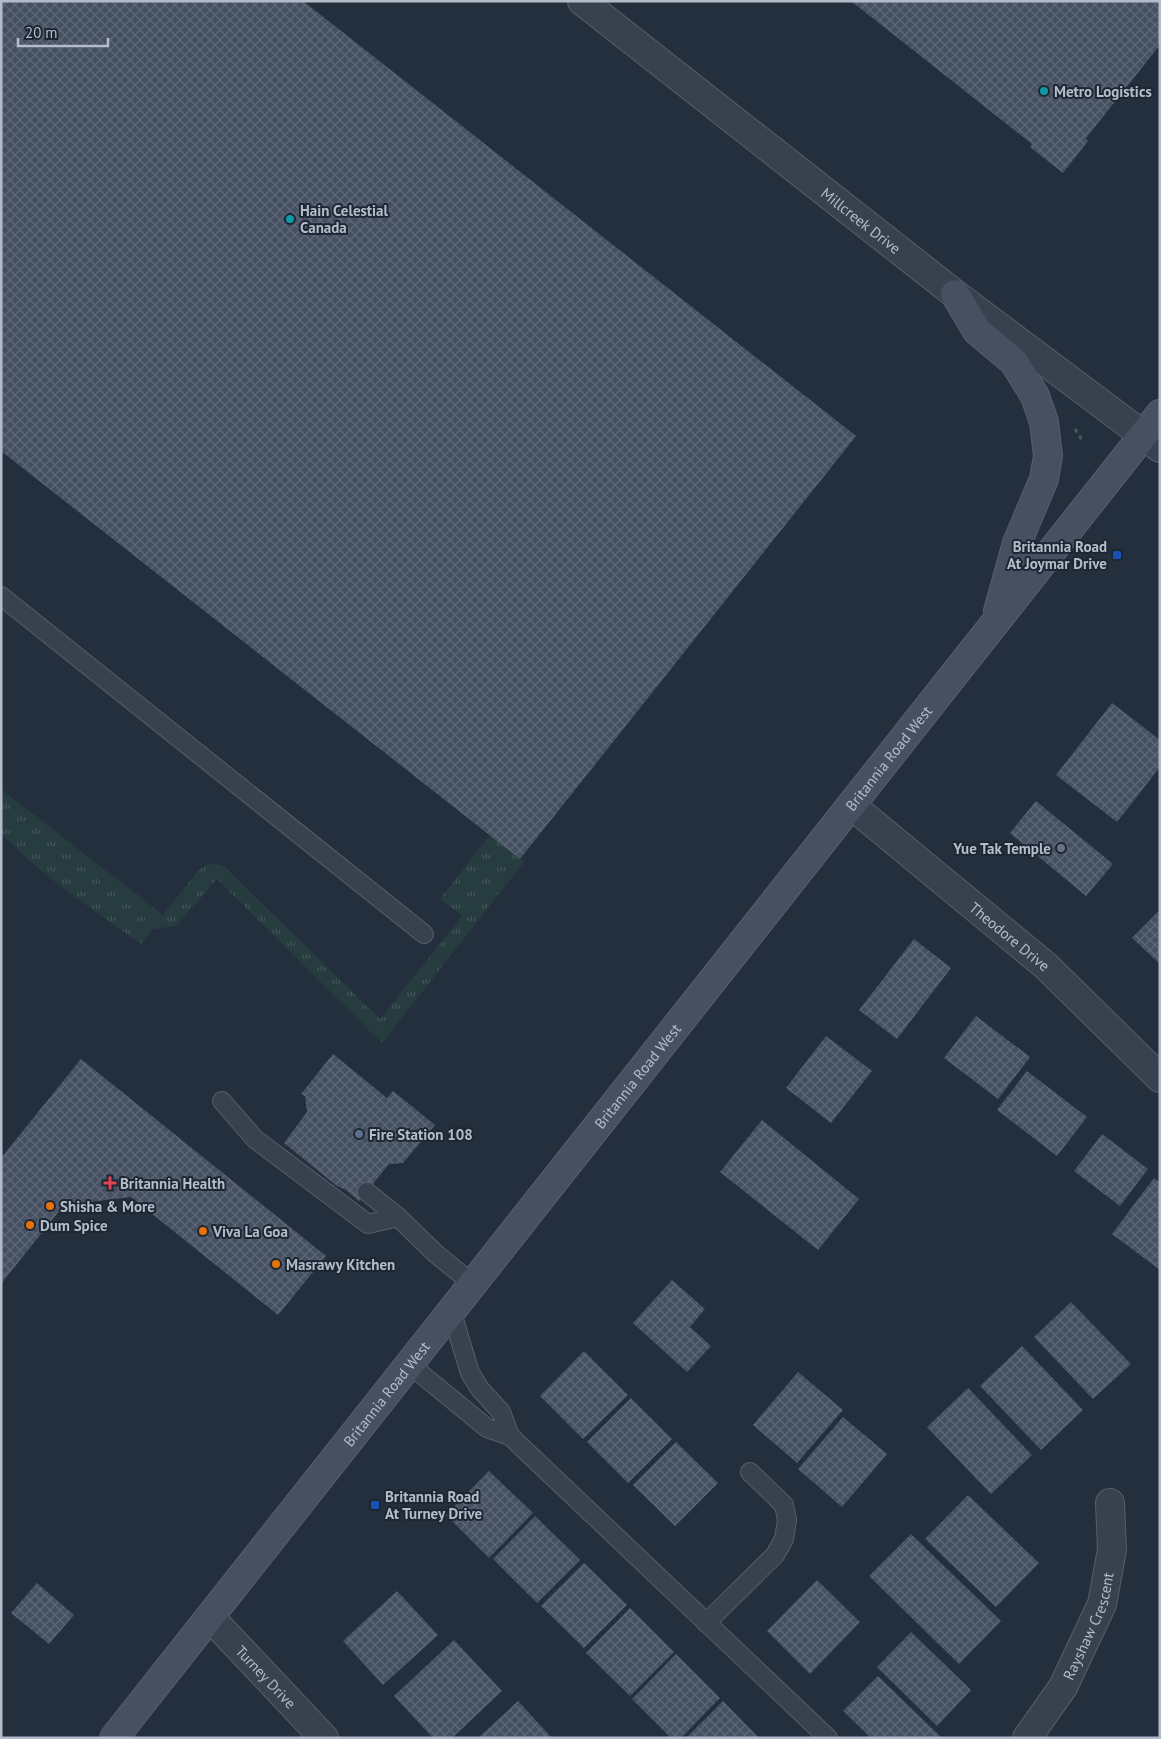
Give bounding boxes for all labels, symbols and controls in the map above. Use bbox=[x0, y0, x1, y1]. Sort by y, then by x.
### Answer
scale bar bbox=[18, 15, 108, 47]
text: 20 m bbox=[25, 23, 58, 42]
place label: Metro Logistics bbox=[1054, 82, 1152, 101]
marker: Metro Logistics bbox=[1038, 85, 1050, 97]
street label: Millcreek Drive bbox=[818, 183, 905, 257]
place label: Hain Celestial Canada bbox=[300, 201, 389, 237]
marker: Hain Celestial Canada bbox=[284, 213, 296, 225]
place label: Britannia Road At Joymar Drive bbox=[1007, 537, 1107, 573]
marker: Britannia Road At Joymar Drive bbox=[1111, 549, 1123, 561]
street label: Britannia Road West bbox=[841, 702, 936, 814]
place label: Yue Tak Temple bbox=[952, 839, 1051, 858]
marker: Yue Tak Temple bbox=[1055, 842, 1067, 854]
street label: Theodore Drive bbox=[966, 897, 1054, 975]
street label: Britannia Road West bbox=[590, 1019, 685, 1132]
place label: Fire Station 108 bbox=[369, 1125, 473, 1144]
marker: Fire Station 108 bbox=[353, 1128, 365, 1140]
place label: Britannia Health bbox=[120, 1174, 225, 1193]
marker: Britannia Health bbox=[104, 1177, 116, 1189]
place label: Shisha & More bbox=[60, 1197, 155, 1216]
marker: Shisha & More bbox=[44, 1200, 56, 1212]
place label: Dum Spice bbox=[40, 1216, 108, 1235]
marker: Dum Spice bbox=[24, 1219, 36, 1231]
place label: Viva La Goa bbox=[212, 1222, 288, 1241]
marker: Viva La Goa bbox=[197, 1225, 209, 1237]
place label: Masrawy Kitchen bbox=[286, 1255, 395, 1274]
marker: Masrawy Kitchen bbox=[270, 1258, 282, 1270]
street label: Britannia Road West bbox=[339, 1337, 434, 1450]
place label: Britannia Road At Turney Drive bbox=[385, 1487, 483, 1523]
marker: Britannia Road At Turney Drive bbox=[369, 1499, 381, 1511]
street label: Rayshaw Crescent bbox=[1058, 1571, 1117, 1683]
street label: Turney Drive bbox=[232, 1641, 300, 1712]

